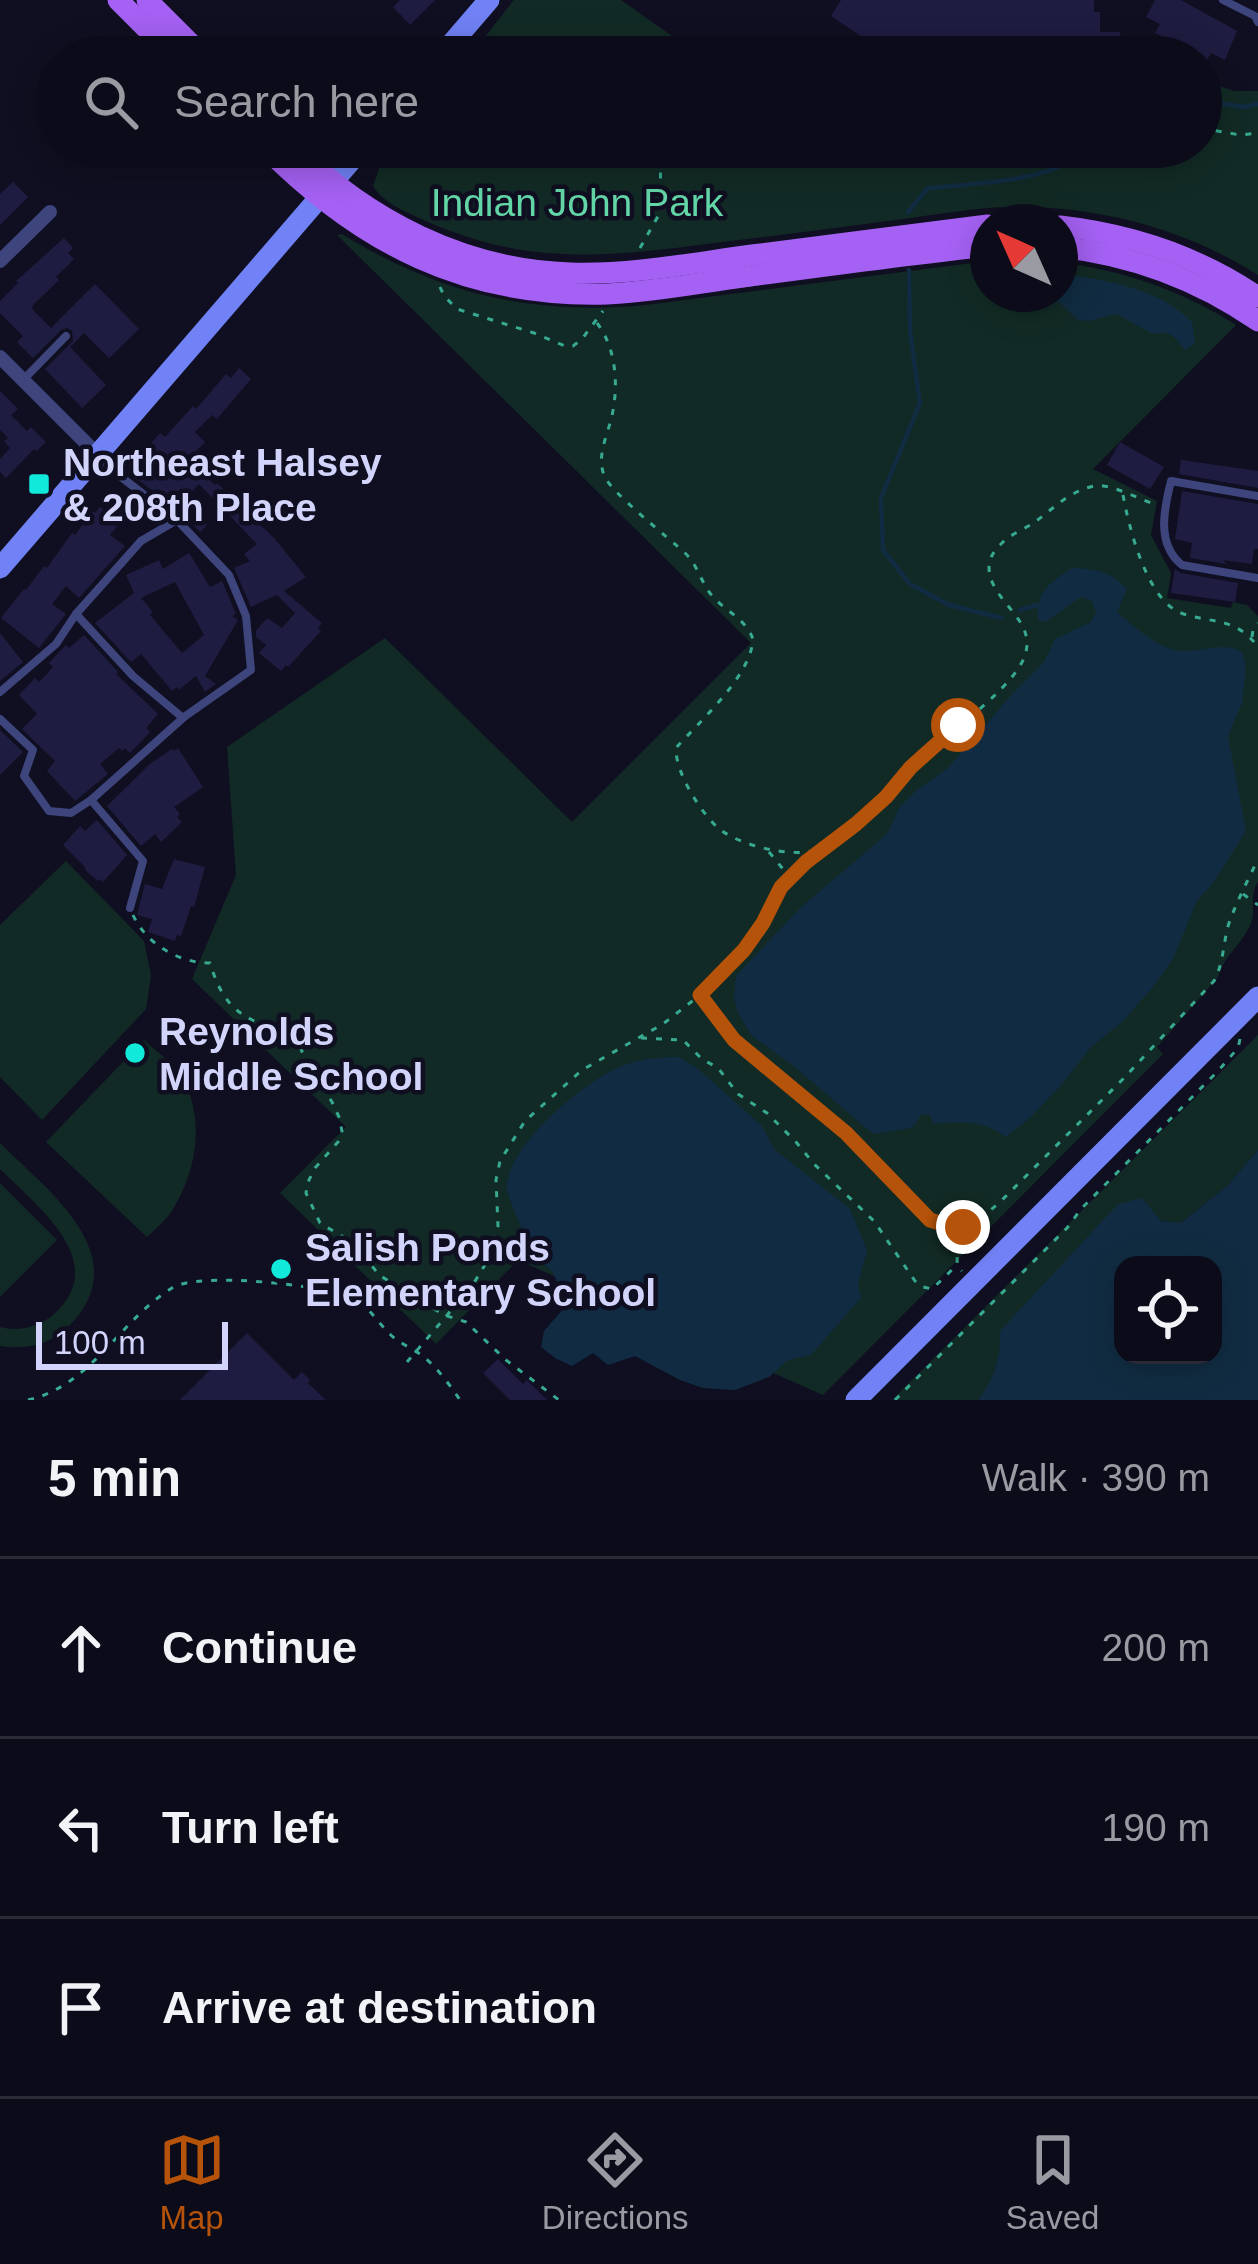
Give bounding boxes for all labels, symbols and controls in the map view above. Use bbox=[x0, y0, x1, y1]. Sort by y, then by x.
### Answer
search box bbox=[36, 36, 1222, 168]
icon: search bbox=[78, 69, 144, 135]
text: Search here bbox=[174, 76, 419, 127]
park label: Indian John Park bbox=[431, 181, 724, 224]
north arrow bbox=[970, 204, 1078, 312]
place label: Northeast Halsey & 208th Place bbox=[63, 441, 382, 529]
marker: Northeast Halsey & 208th Place bbox=[26, 471, 52, 497]
route start bbox=[931, 698, 985, 752]
place label: Reynolds Middle School bbox=[159, 1010, 423, 1098]
marker: Reynolds Middle School bbox=[122, 1040, 148, 1066]
route end bbox=[936, 1200, 990, 1254]
place label: Salish Ponds Elementary School bbox=[305, 1226, 656, 1314]
marker: Salish Ponds Elementary School bbox=[268, 1256, 294, 1282]
map controls bbox=[1114, 1256, 1222, 1364]
button: locate bbox=[1114, 1256, 1222, 1364]
scale bar bbox=[36, 1316, 228, 1369]
text: 100 m bbox=[54, 1324, 146, 1361]
text: 5 min bbox=[48, 1450, 181, 1507]
text: Walk · 390 m bbox=[982, 1456, 1210, 1499]
icon: ahead bbox=[48, 1615, 114, 1681]
text: Continue bbox=[162, 1622, 357, 1673]
text: 200 m bbox=[1102, 1626, 1210, 1669]
icon: left bbox=[48, 1795, 114, 1861]
text: Turn left bbox=[162, 1802, 339, 1853]
text: 190 m bbox=[1102, 1806, 1210, 1849]
icon: arrive bbox=[48, 1975, 114, 2041]
text: Arrive at destination bbox=[162, 1982, 597, 2033]
tab: Map bbox=[159, 2127, 225, 2237]
tab: Directions bbox=[542, 2127, 689, 2237]
tab: Saved bbox=[1006, 2127, 1099, 2237]

